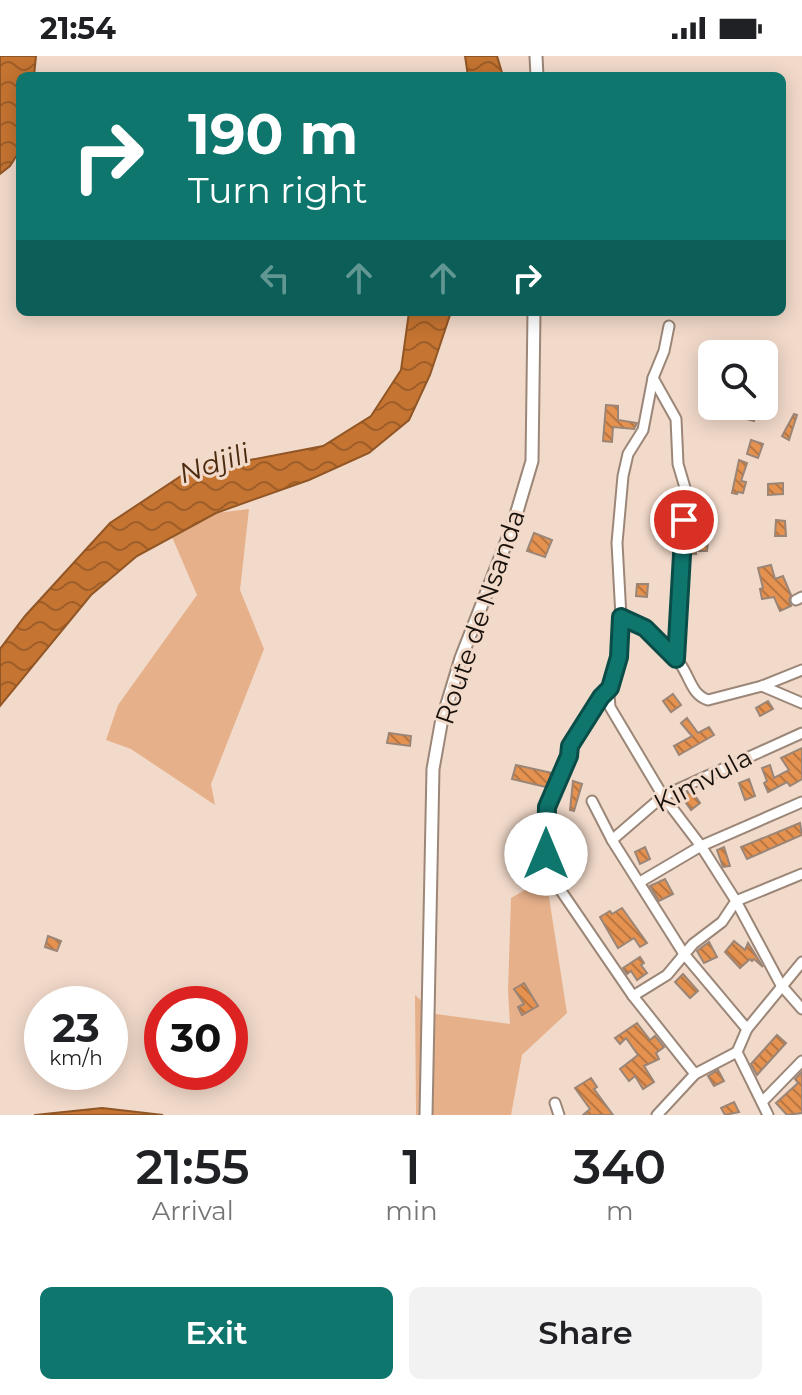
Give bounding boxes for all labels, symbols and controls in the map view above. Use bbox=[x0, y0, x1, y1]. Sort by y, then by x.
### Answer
text: 21:54 bbox=[40, 10, 116, 47]
text: 190 m bbox=[188, 100, 358, 168]
icon: right bbox=[56, 104, 160, 208]
text: Turn right bbox=[188, 168, 368, 212]
icon: left bbox=[253, 256, 297, 300]
icon: ahead bbox=[337, 256, 381, 300]
icon: ahead bbox=[421, 256, 465, 300]
icon: right bbox=[505, 256, 549, 300]
map controls bbox=[698, 340, 778, 420]
button: search bbox=[698, 340, 778, 420]
water label: Ndjili bbox=[174, 436, 254, 490]
pin bbox=[650, 486, 718, 554]
icon: arrive bbox=[662, 498, 706, 542]
street label: Route de Nsanda bbox=[428, 505, 532, 729]
street label: Kimvula bbox=[648, 741, 758, 819]
position arrow bbox=[504, 812, 588, 896]
speed limit sign: 30 bbox=[144, 986, 248, 1090]
text: 23 bbox=[52, 1003, 100, 1052]
text: km/h bbox=[49, 1046, 103, 1070]
text: 21:55 bbox=[136, 1138, 250, 1196]
text: 1 bbox=[402, 1138, 421, 1196]
text: 340 bbox=[573, 1138, 666, 1196]
text: Arrival bbox=[152, 1195, 234, 1227]
text: min bbox=[385, 1195, 438, 1227]
text: m bbox=[606, 1195, 634, 1227]
button: Exit bbox=[40, 1287, 393, 1379]
button: Share bbox=[409, 1287, 762, 1379]

